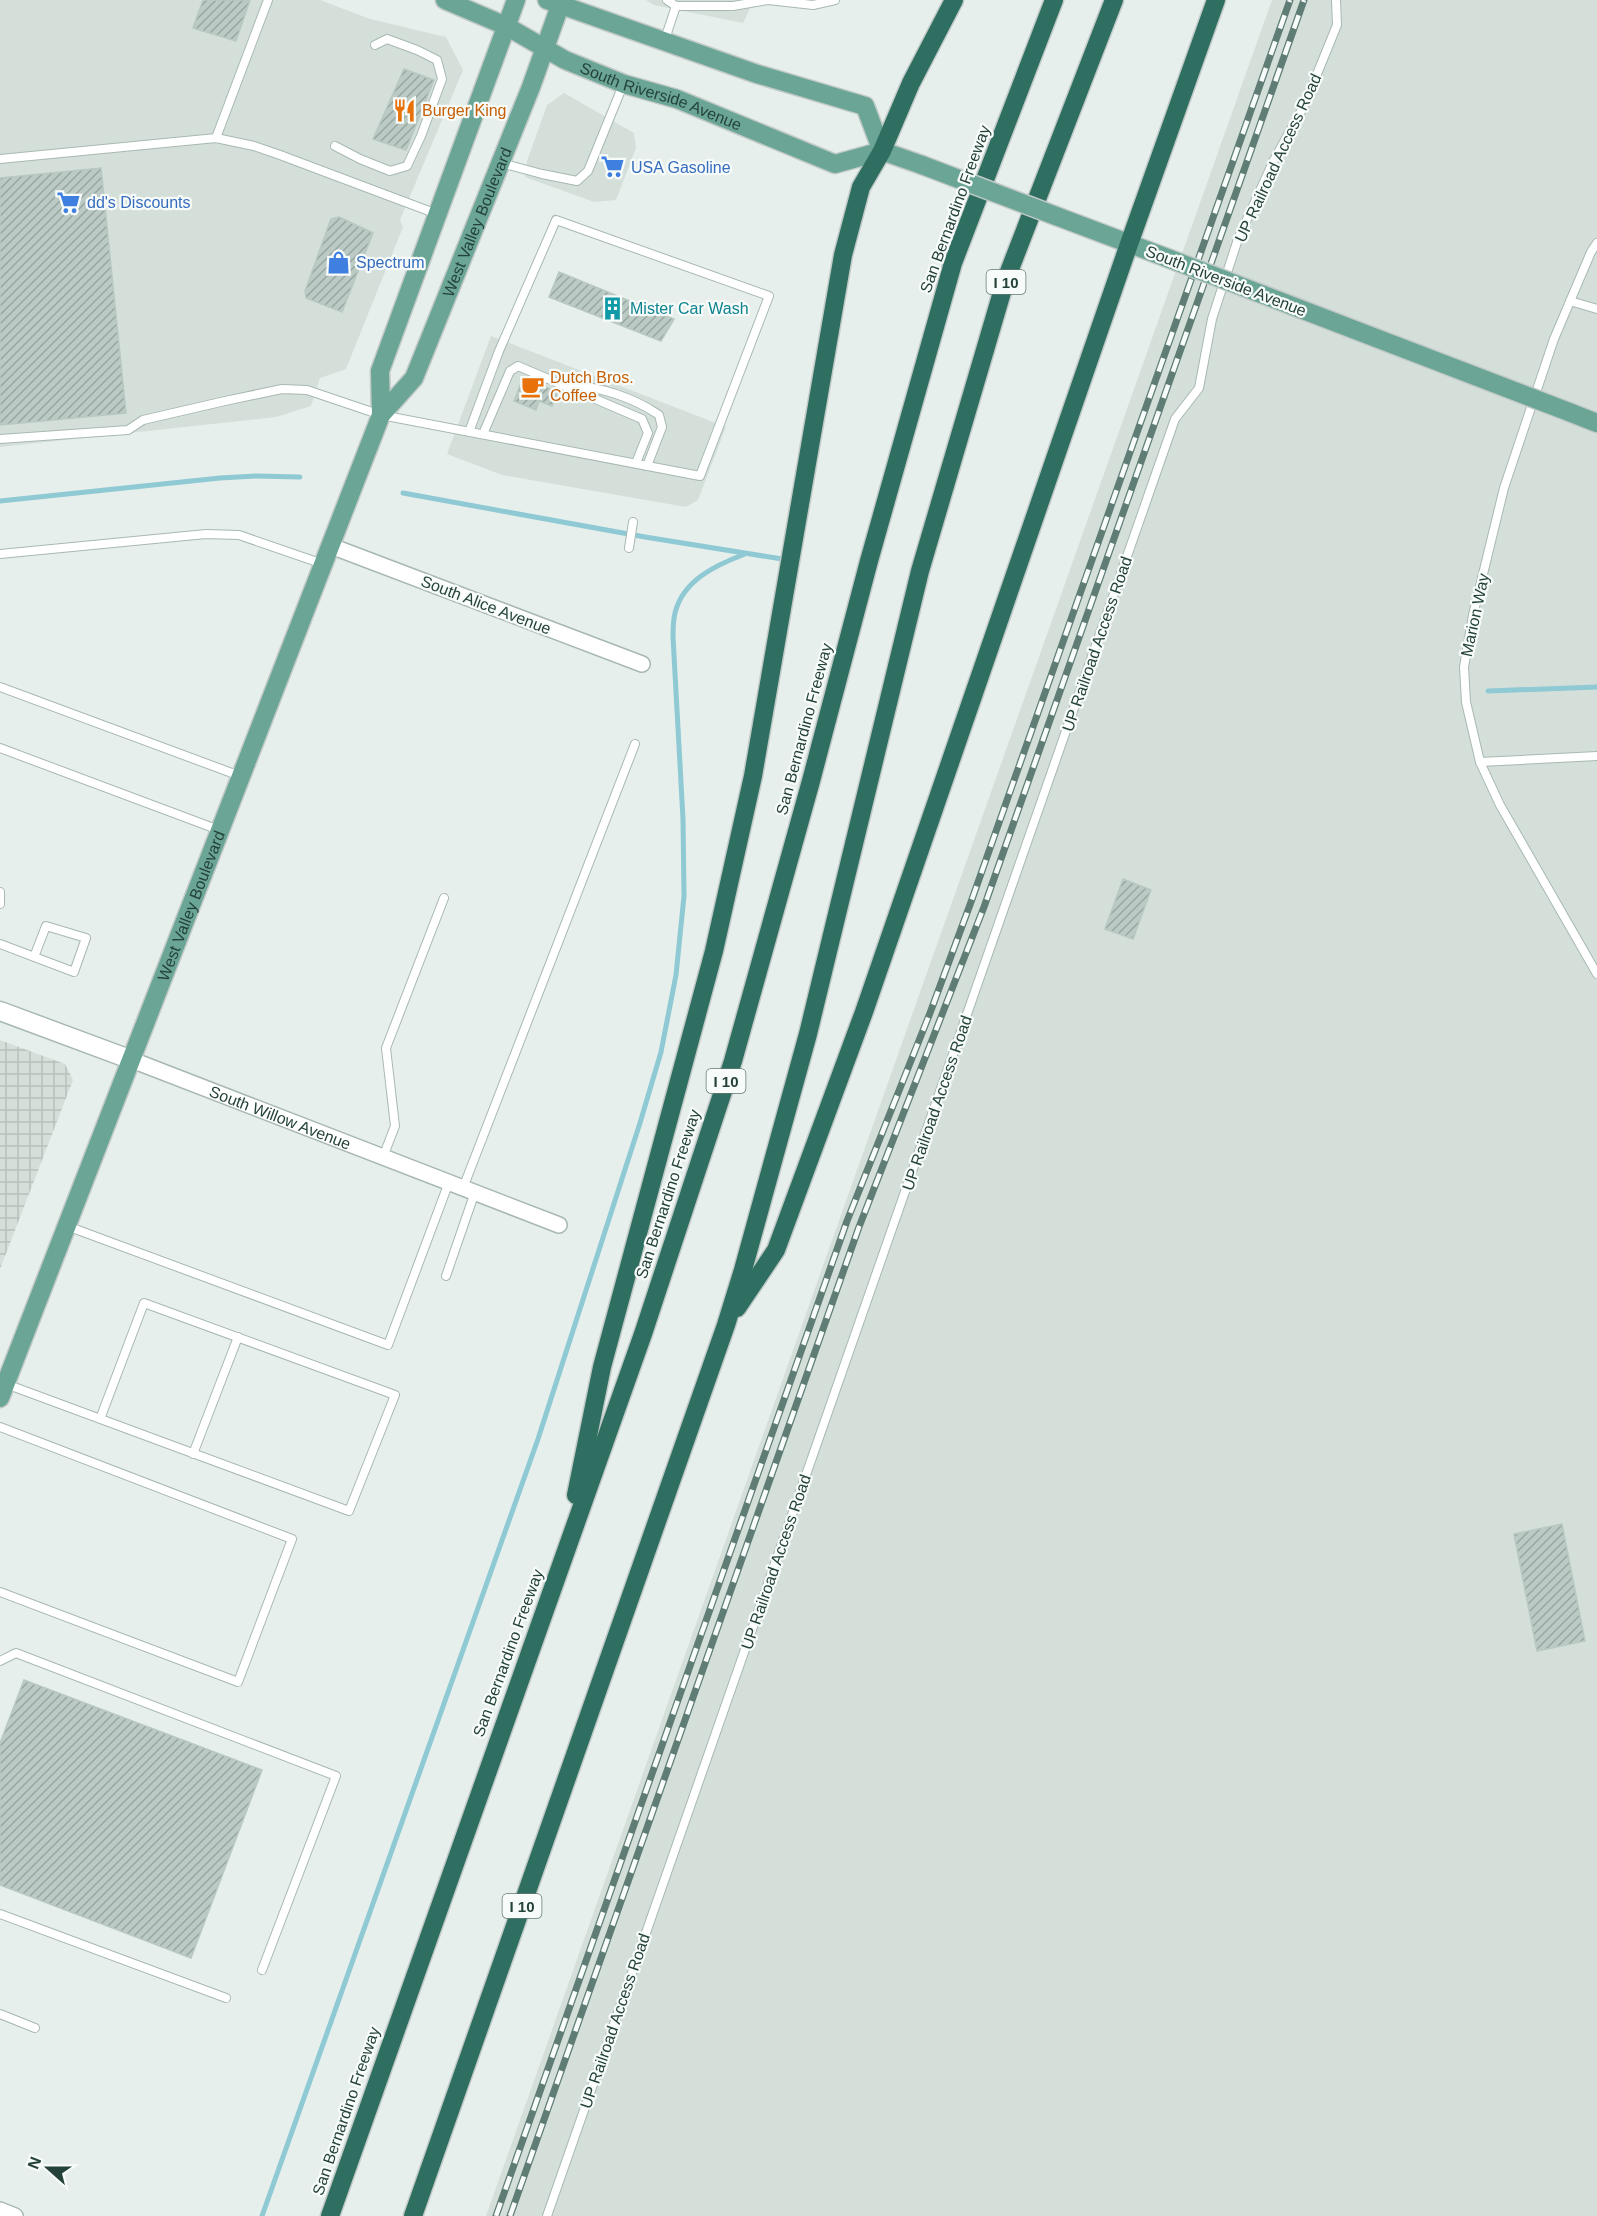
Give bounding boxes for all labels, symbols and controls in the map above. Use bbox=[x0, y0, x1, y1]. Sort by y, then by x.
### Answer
street label: South Riverside Avenue bbox=[578, 59, 744, 133]
street label: UP Railroad Access Road bbox=[1231, 71, 1325, 245]
restaurant icon: Burger King bbox=[391, 97, 417, 123]
place label: Burger King bbox=[422, 102, 507, 119]
street label: San Bernardino Freeway bbox=[917, 123, 993, 295]
street label: West Valley Boulevard bbox=[439, 145, 514, 299]
supermarket icon: USA Gasoline bbox=[600, 154, 626, 180]
place label: USA Gasoline bbox=[631, 159, 731, 176]
supermarket icon: dd's Discounts bbox=[56, 189, 82, 215]
place label: dd's Discounts bbox=[87, 194, 191, 211]
street label: South Riverside Avenue bbox=[1143, 243, 1309, 320]
shop icon: Spectrum bbox=[325, 249, 351, 275]
place label: Spectrum bbox=[356, 254, 424, 271]
road number: I 10 bbox=[986, 270, 1026, 294]
building icon: Mister Car Wash bbox=[599, 295, 625, 321]
place label: Mister Car Wash bbox=[630, 300, 749, 317]
place label: Dutch Bros. Coffee bbox=[550, 369, 634, 404]
cafe icon: Dutch Bros. Coffee bbox=[519, 373, 545, 399]
street label: UP Railroad Access Road bbox=[1059, 554, 1135, 734]
street label: South Alice Avenue bbox=[419, 572, 553, 638]
street label: Marion Way bbox=[1458, 572, 1492, 658]
street label: San Bernardino Freeway bbox=[773, 641, 835, 817]
street label: West Valley Boulevard bbox=[154, 828, 228, 983]
street label: UP Railroad Access Road bbox=[899, 1013, 975, 1193]
road number: I 10 bbox=[706, 1069, 746, 1093]
street label: South Willow Avenue bbox=[207, 1082, 353, 1152]
street label: San Bernardino Freeway bbox=[633, 1107, 703, 1281]
street label: UP Railroad Access Road bbox=[738, 1472, 814, 1652]
street label: San Bernardino Freeway bbox=[470, 1567, 546, 1739]
road number: I 10 bbox=[502, 1894, 542, 1918]
street label: UP Railroad Access Road bbox=[577, 1931, 653, 2111]
street label: San Bernardino Freeway bbox=[309, 2025, 383, 2197]
north arrow bbox=[18, 2138, 78, 2198]
text: N bbox=[24, 2154, 44, 2171]

